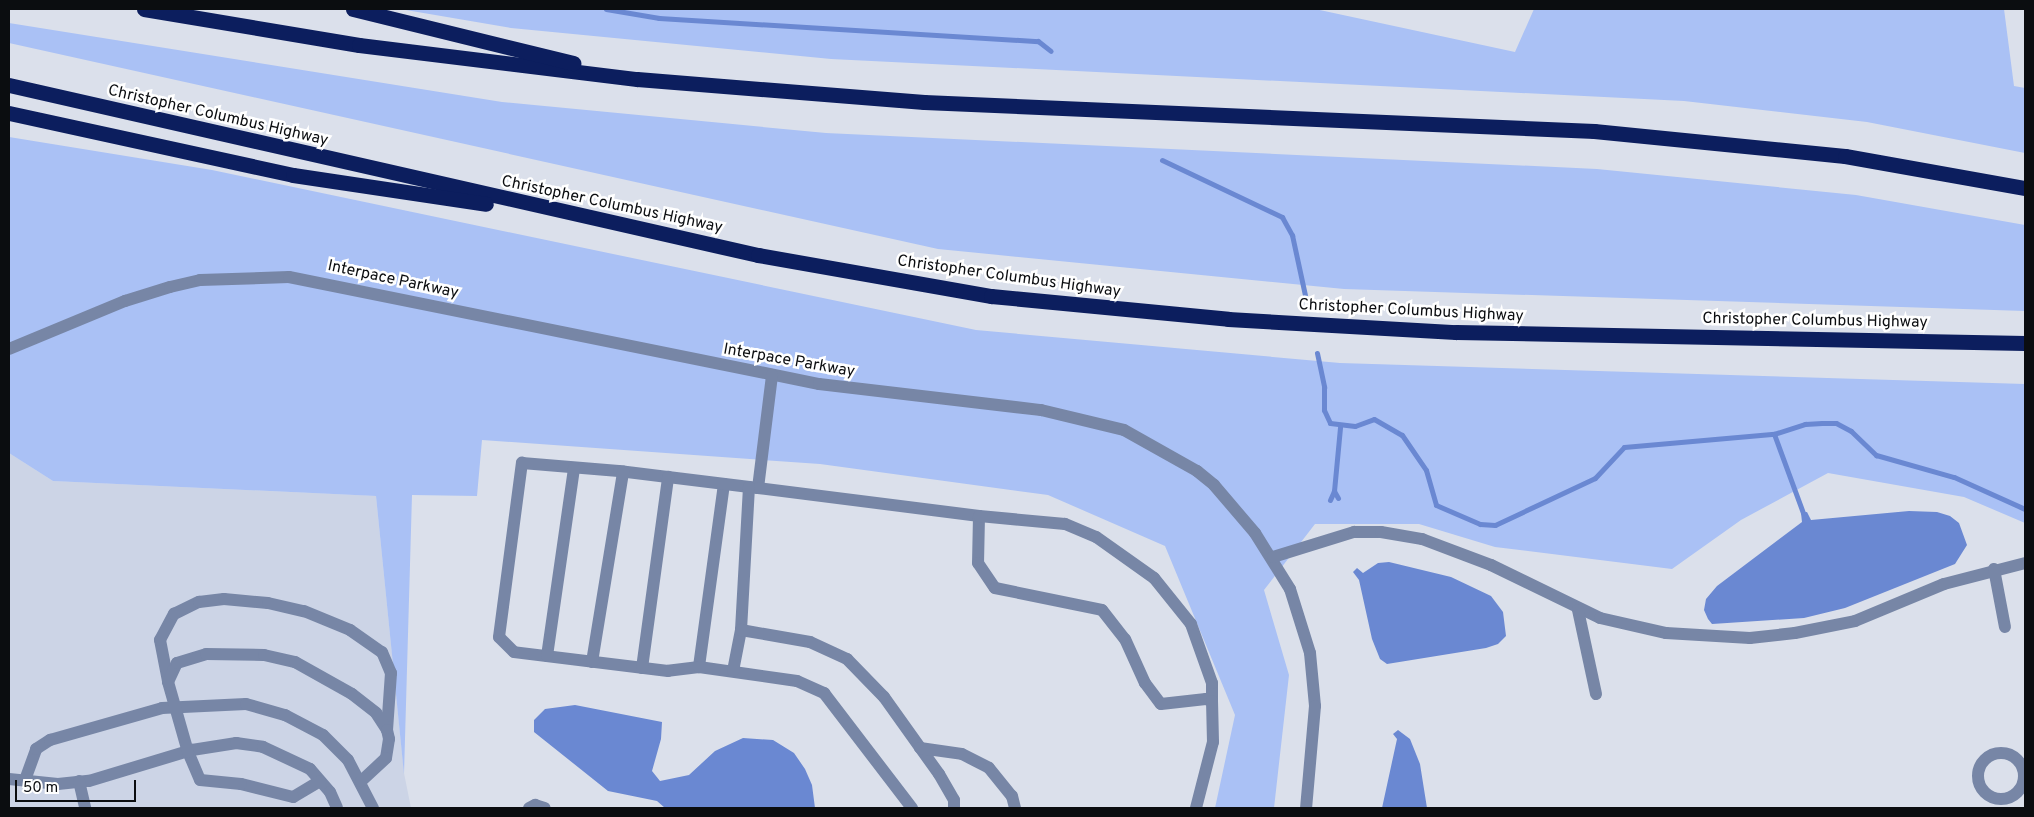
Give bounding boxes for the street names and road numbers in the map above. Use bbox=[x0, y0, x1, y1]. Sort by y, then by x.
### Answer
street label: Christopher Columbus Highway bbox=[106, 81, 330, 151]
street label: Christopher Columbus Highway bbox=[500, 172, 724, 238]
street label: Christopher Columbus Highway bbox=[896, 252, 1122, 302]
street label: Interpace Parkway bbox=[326, 257, 460, 303]
street label: Christopher Columbus Highway bbox=[1298, 296, 1524, 326]
street label: Christopher Columbus Highway bbox=[1702, 309, 1928, 333]
street label: Interpace Parkway bbox=[722, 340, 856, 382]

